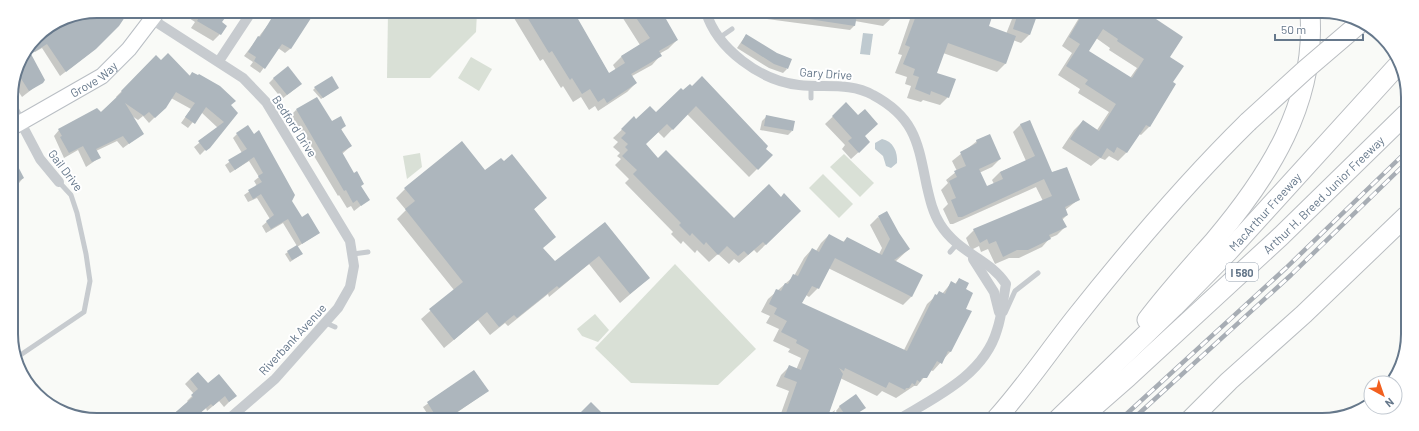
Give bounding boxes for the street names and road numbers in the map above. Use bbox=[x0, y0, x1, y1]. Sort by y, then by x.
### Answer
street label: Grove Way bbox=[67, 58, 120, 100]
street label: Gary Drive bbox=[799, 64, 853, 82]
street label: Bedford Drive bbox=[270, 93, 320, 159]
street label: Arthur H. Breed Junior Freeway bbox=[1260, 132, 1387, 256]
street label: Gail Drive bbox=[46, 146, 86, 194]
street label: MacArthur Freeway bbox=[1226, 169, 1304, 254]
road number: I 580 bbox=[1226, 263, 1258, 281]
street label: Riverbank Avenue bbox=[255, 300, 329, 378]

